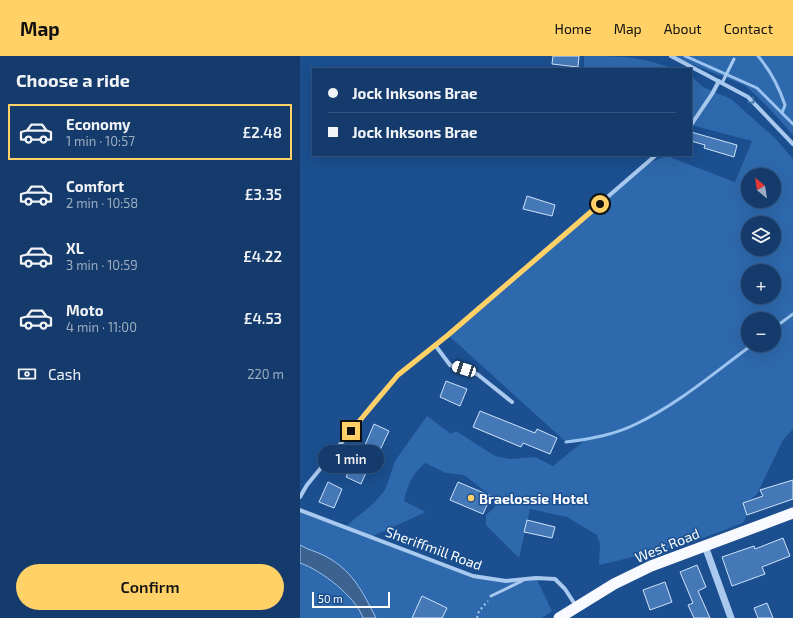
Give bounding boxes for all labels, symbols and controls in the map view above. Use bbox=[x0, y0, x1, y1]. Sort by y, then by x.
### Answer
text: Map bbox=[20, 17, 60, 40]
text: Home bbox=[555, 20, 592, 37]
text: Map bbox=[614, 20, 642, 37]
text: About bbox=[664, 20, 702, 37]
text: Contact bbox=[724, 20, 773, 37]
text: Choose a ride bbox=[16, 69, 130, 91]
text: Jock Inksons Brae bbox=[352, 84, 477, 102]
one-way arrow bbox=[747, 96, 754, 103]
icon: car bbox=[18, 114, 54, 150]
text: Economy bbox=[66, 115, 131, 133]
text: £2.48 bbox=[243, 123, 282, 141]
text: Jock Inksons Brae bbox=[352, 123, 477, 141]
text: 1 min · 10:57 bbox=[66, 133, 135, 149]
north arrow bbox=[741, 168, 781, 208]
map controls bbox=[741, 168, 781, 352]
icon: car bbox=[18, 176, 54, 212]
text: Comfort bbox=[66, 177, 124, 195]
text: £3.35 bbox=[245, 185, 282, 203]
text: 2 min · 10:58 bbox=[66, 195, 138, 211]
route start bbox=[591, 195, 609, 213]
button: layers bbox=[741, 216, 781, 256]
icon: car bbox=[18, 238, 54, 274]
text: XL bbox=[66, 239, 84, 257]
text: £4.22 bbox=[243, 247, 282, 265]
text: 3 min · 10:59 bbox=[66, 257, 138, 273]
button: + bbox=[741, 264, 781, 304]
icon: car bbox=[18, 300, 54, 336]
text: Moto bbox=[66, 301, 104, 319]
text: £4.53 bbox=[244, 309, 282, 327]
button: − bbox=[741, 312, 781, 352]
text: 4 min · 11:00 bbox=[66, 319, 137, 335]
car bbox=[451, 360, 477, 378]
icon: cash bbox=[16, 363, 38, 385]
text: Cash bbox=[48, 365, 81, 383]
text: 220 m bbox=[247, 366, 284, 382]
route end bbox=[342, 422, 360, 440]
callout: 1 min bbox=[318, 445, 384, 473]
text: 1 min bbox=[336, 451, 366, 467]
place label: Braelossie Hotel bbox=[479, 490, 589, 507]
marker: Braelossie Hotel bbox=[466, 493, 476, 503]
street label: Sheriffmill Road bbox=[383, 523, 485, 573]
street label: West Road bbox=[632, 524, 702, 566]
button: Confirm bbox=[16, 564, 284, 610]
scale bar bbox=[312, 590, 390, 609]
text: 50 m bbox=[318, 592, 343, 605]

